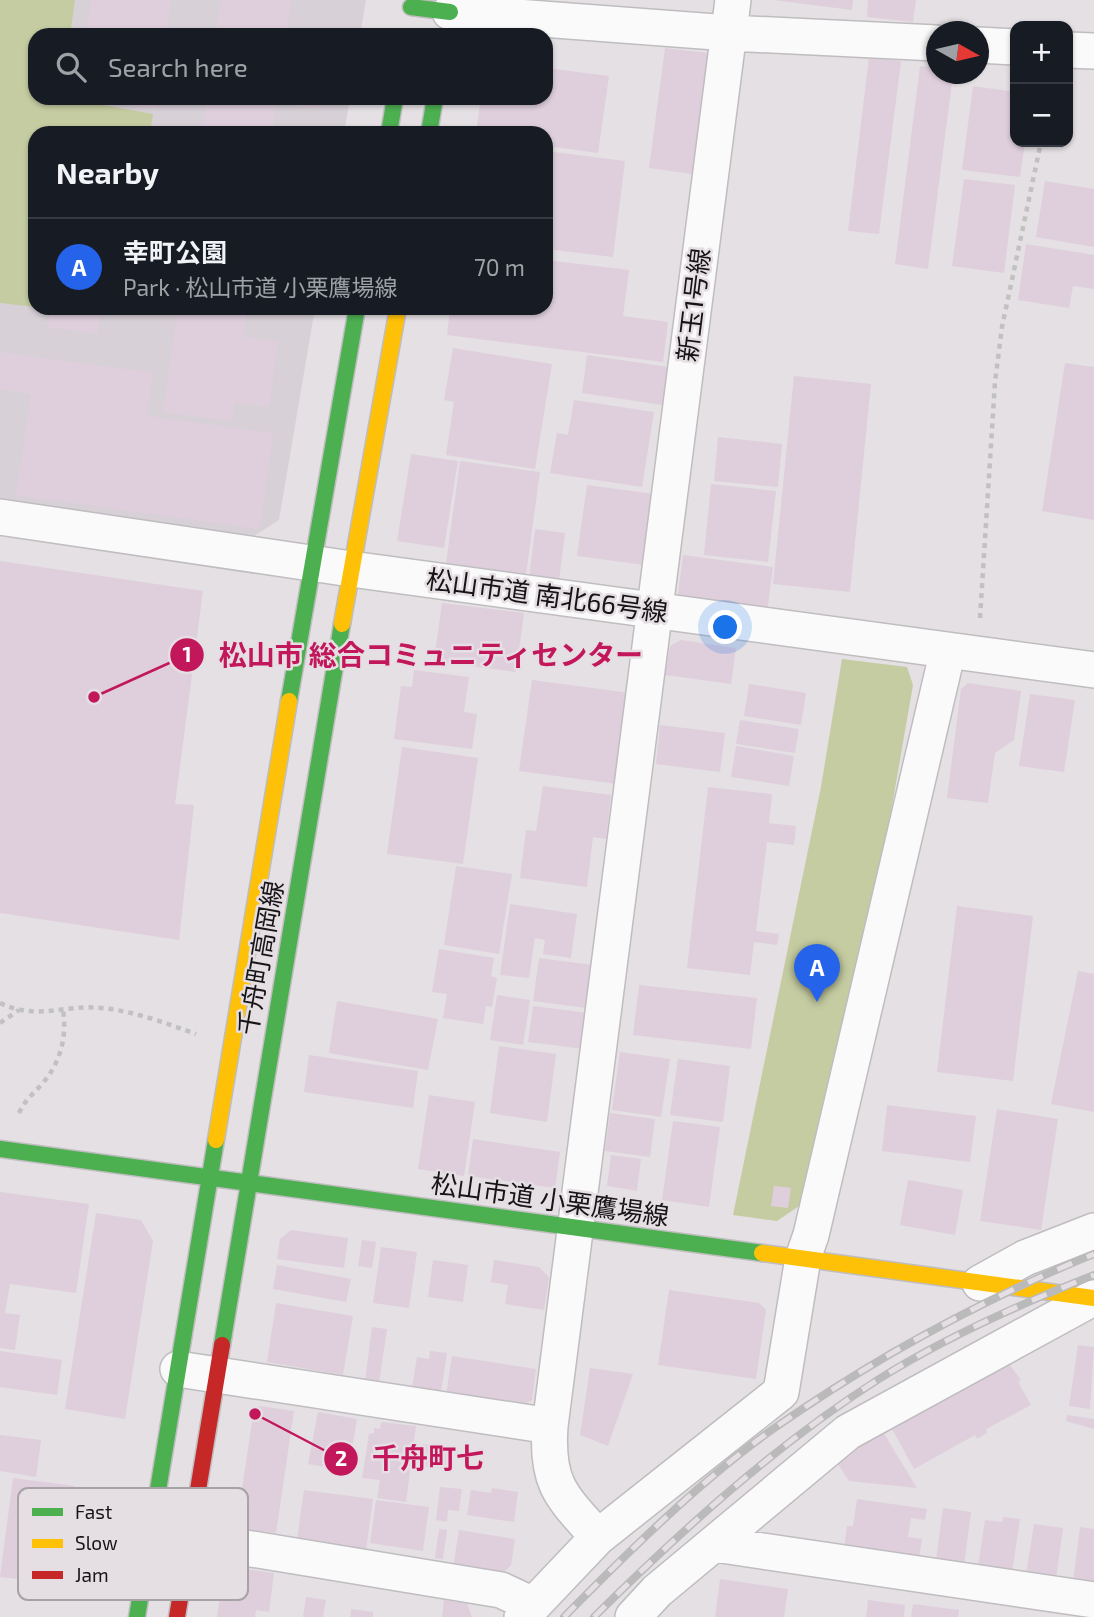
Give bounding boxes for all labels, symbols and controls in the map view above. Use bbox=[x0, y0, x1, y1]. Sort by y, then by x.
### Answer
north arrow bbox=[926, 21, 989, 84]
map controls bbox=[1010, 21, 1073, 147]
button: + bbox=[1010, 21, 1073, 84]
search box bbox=[28, 28, 553, 105]
icon: search bbox=[52, 48, 90, 86]
text: Search here bbox=[108, 51, 248, 82]
button: − bbox=[1010, 84, 1073, 147]
text: Nearby bbox=[56, 154, 159, 190]
text: 幸町公園 bbox=[123, 236, 227, 267]
street label: 新玉1号線 bbox=[670, 246, 715, 363]
text: A bbox=[71, 253, 87, 281]
text: 70 m bbox=[474, 253, 525, 281]
text: Park · 松山市道 小栗鷹場線 bbox=[123, 273, 398, 301]
street label: 松山市道 南北66号線 bbox=[424, 562, 670, 627]
your location bbox=[708, 610, 742, 644]
callout: 松山市 総合コミュニティセンター bbox=[169, 630, 658, 679]
text: 松山市 総合コミュニティセンター bbox=[219, 637, 643, 671]
text: 1 bbox=[182, 641, 192, 666]
street label: 千舟町高岡線 bbox=[231, 878, 288, 1037]
pin: A bbox=[794, 944, 840, 1002]
street label: 松山市道 小栗鷹場線 bbox=[429, 1166, 671, 1231]
callout: 千舟町七 bbox=[323, 1434, 498, 1483]
text: 千舟町七 bbox=[372, 1440, 484, 1474]
text: 2 bbox=[335, 1445, 347, 1470]
legend bbox=[18, 1488, 248, 1600]
text: Fast bbox=[75, 1500, 112, 1523]
text: Slow bbox=[75, 1531, 118, 1554]
text: Jam bbox=[75, 1563, 109, 1586]

